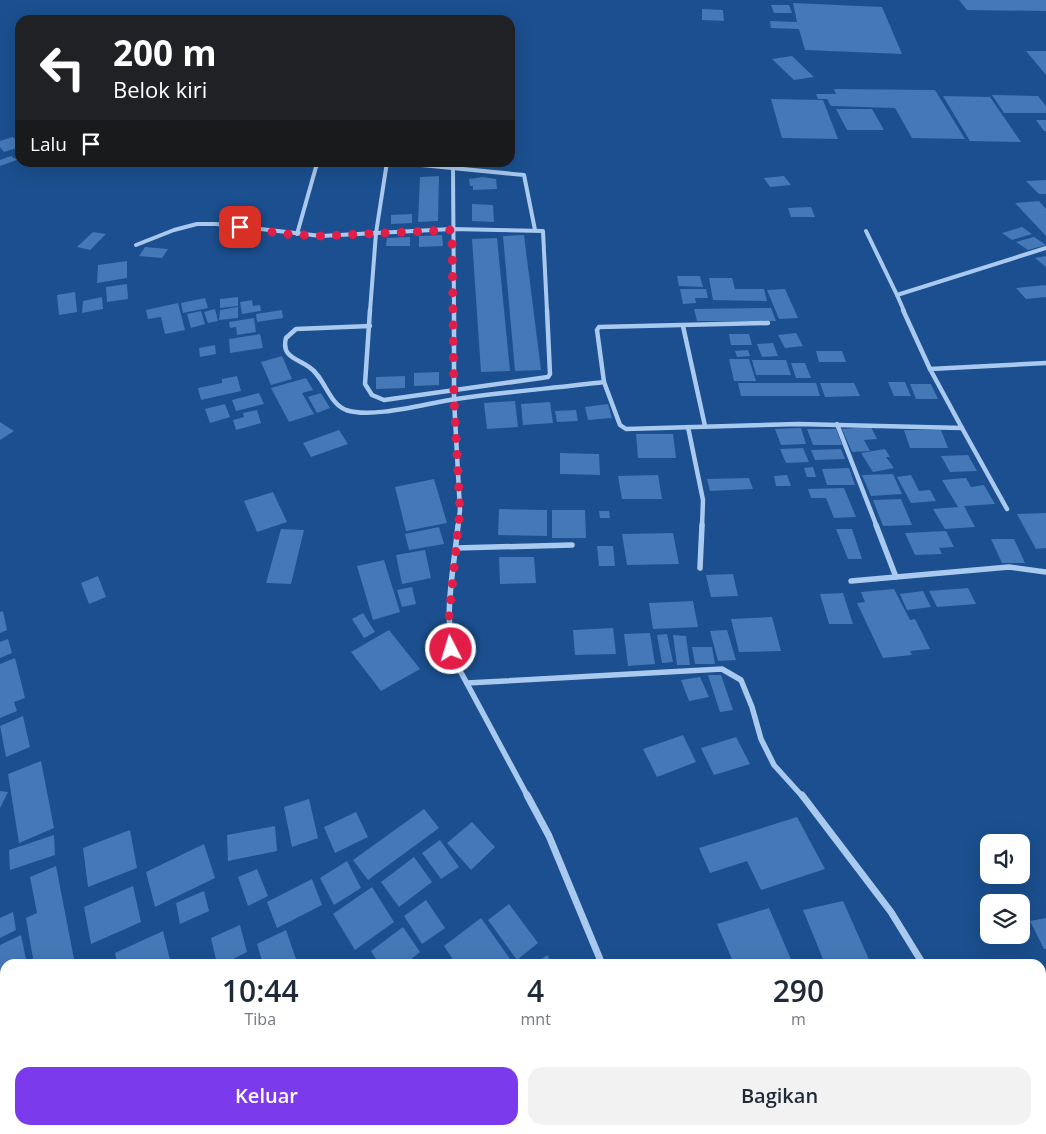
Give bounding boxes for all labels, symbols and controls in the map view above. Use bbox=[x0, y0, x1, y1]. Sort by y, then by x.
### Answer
text: 200 m bbox=[113, 29, 217, 76]
icon: left bbox=[30, 35, 95, 100]
text: Belok kiri bbox=[113, 74, 207, 104]
icon: arrive bbox=[77, 130, 105, 158]
text: Lalu bbox=[30, 131, 67, 157]
pin bbox=[219, 206, 261, 248]
icon: arrive bbox=[226, 213, 254, 241]
position arrow bbox=[424, 622, 476, 674]
map controls bbox=[980, 834, 1030, 944]
button: sound bbox=[980, 834, 1030, 884]
button: layers bbox=[980, 894, 1030, 944]
text: 10:44 bbox=[222, 970, 299, 1011]
text: 4 bbox=[527, 970, 544, 1011]
text: 290 bbox=[773, 970, 824, 1011]
text: Tiba bbox=[244, 1008, 276, 1030]
text: mnt bbox=[521, 1008, 551, 1030]
text: m bbox=[791, 1008, 806, 1030]
button: Keluar bbox=[15, 1067, 518, 1125]
button: Bagikan bbox=[528, 1067, 1031, 1125]

